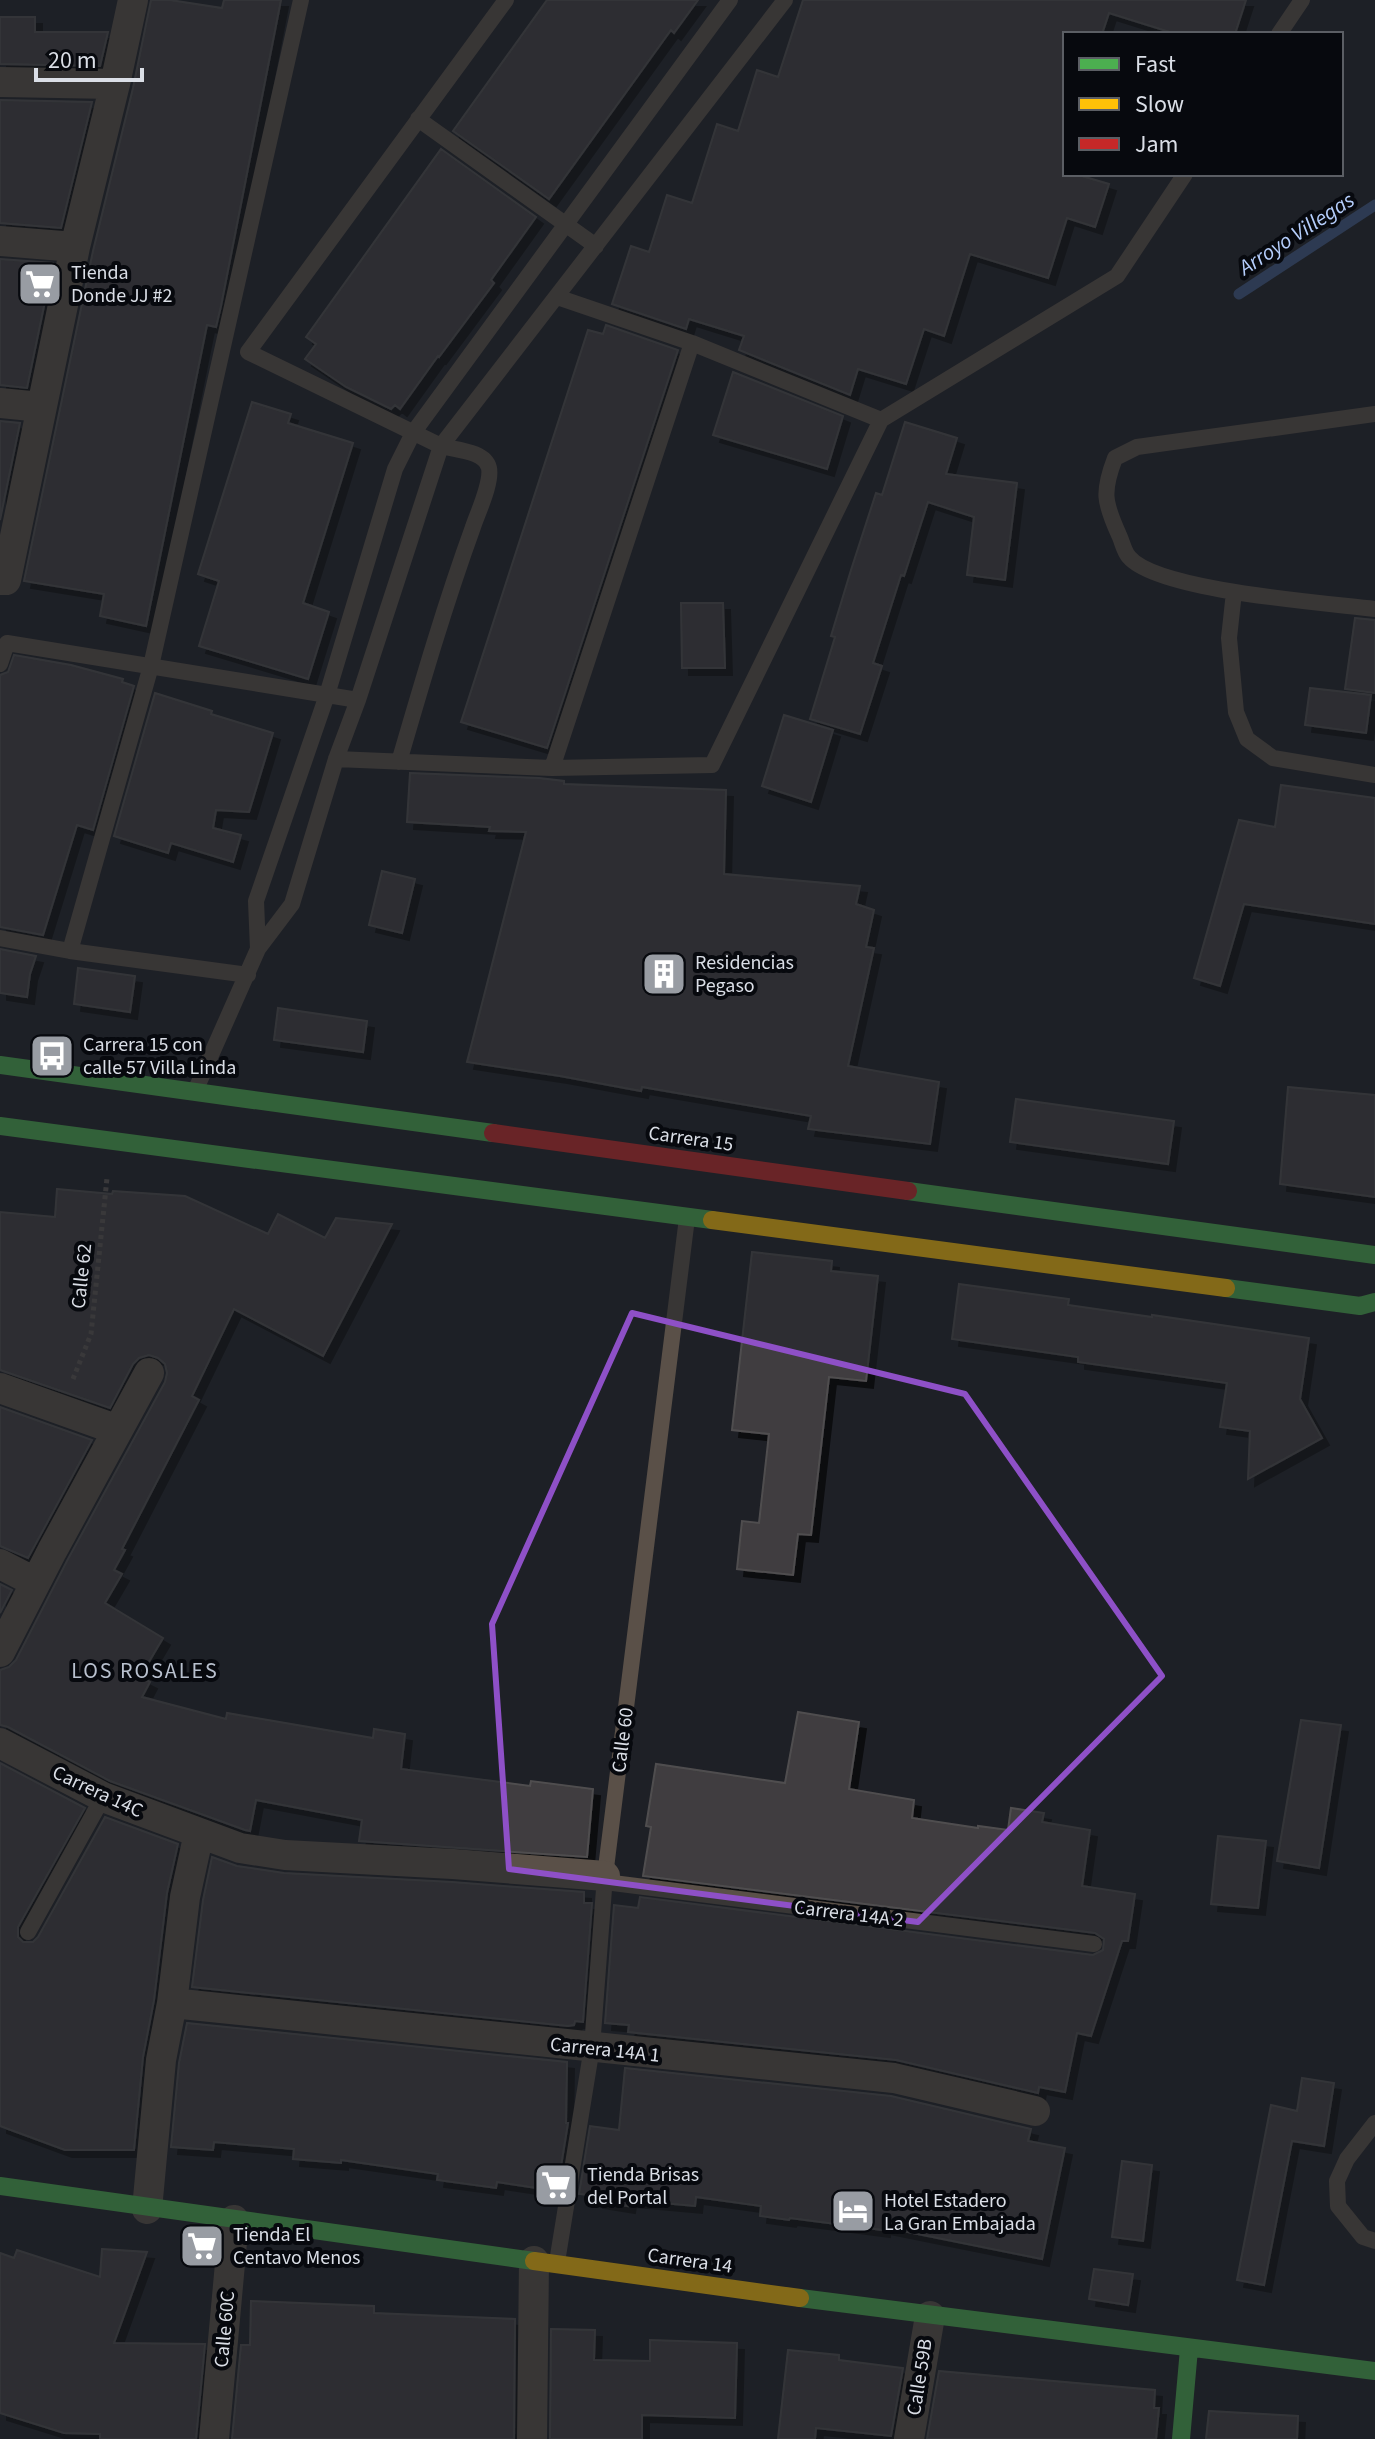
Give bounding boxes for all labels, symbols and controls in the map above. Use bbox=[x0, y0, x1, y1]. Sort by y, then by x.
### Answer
scale bar bbox=[36, 32, 142, 82]
legend bbox=[1063, 32, 1343, 176]
text: 20 m bbox=[48, 43, 97, 78]
text: Fast bbox=[1135, 47, 1176, 82]
text: Slow bbox=[1135, 87, 1184, 122]
text: Jam bbox=[1135, 127, 1179, 162]
water label: Arroyo Villegas bbox=[1231, 184, 1361, 284]
place label: Tienda Donde JJ #2 bbox=[71, 259, 172, 310]
supermarket icon: Tienda Donde JJ #2 bbox=[16, 260, 64, 308]
place label: Residencias Pegaso bbox=[695, 949, 794, 1000]
building icon: Residencias Pegaso bbox=[640, 950, 688, 998]
place label: Carrera 15 con calle 57 Villa Linda bbox=[83, 1031, 236, 1082]
bus stop icon: Carrera 15 con calle 57 Villa Linda bbox=[28, 1032, 76, 1080]
street label: Carrera 15 bbox=[647, 1119, 735, 1159]
street label: Calle 62 bbox=[65, 1242, 99, 1310]
district label: LOS ROSALES bbox=[71, 1655, 219, 1687]
street label: Calle 60 bbox=[605, 1706, 641, 1774]
street label: Carrera 14C bbox=[48, 1759, 147, 1825]
street label: Carrera 14A 2 bbox=[792, 1893, 905, 1935]
street label: Carrera 14A 1 bbox=[549, 2030, 661, 2070]
supermarket icon: Tienda Brisas del Portal bbox=[532, 2161, 580, 2209]
place label: Tienda Brisas del Portal bbox=[587, 2161, 699, 2212]
hotel icon: Hotel Estadero La Gran Embajada bbox=[829, 2187, 877, 2235]
place label: Hotel Estadero La Gran Embajada bbox=[884, 2187, 1036, 2238]
place label: Tienda El Centavo Menos bbox=[233, 2221, 360, 2272]
supermarket icon: Tienda El Centavo Menos bbox=[178, 2222, 226, 2270]
street label: Carrera 14 bbox=[646, 2241, 734, 2281]
street label: Calle 60C bbox=[208, 2290, 242, 2369]
street label: Calle 59B bbox=[900, 2337, 940, 2418]

